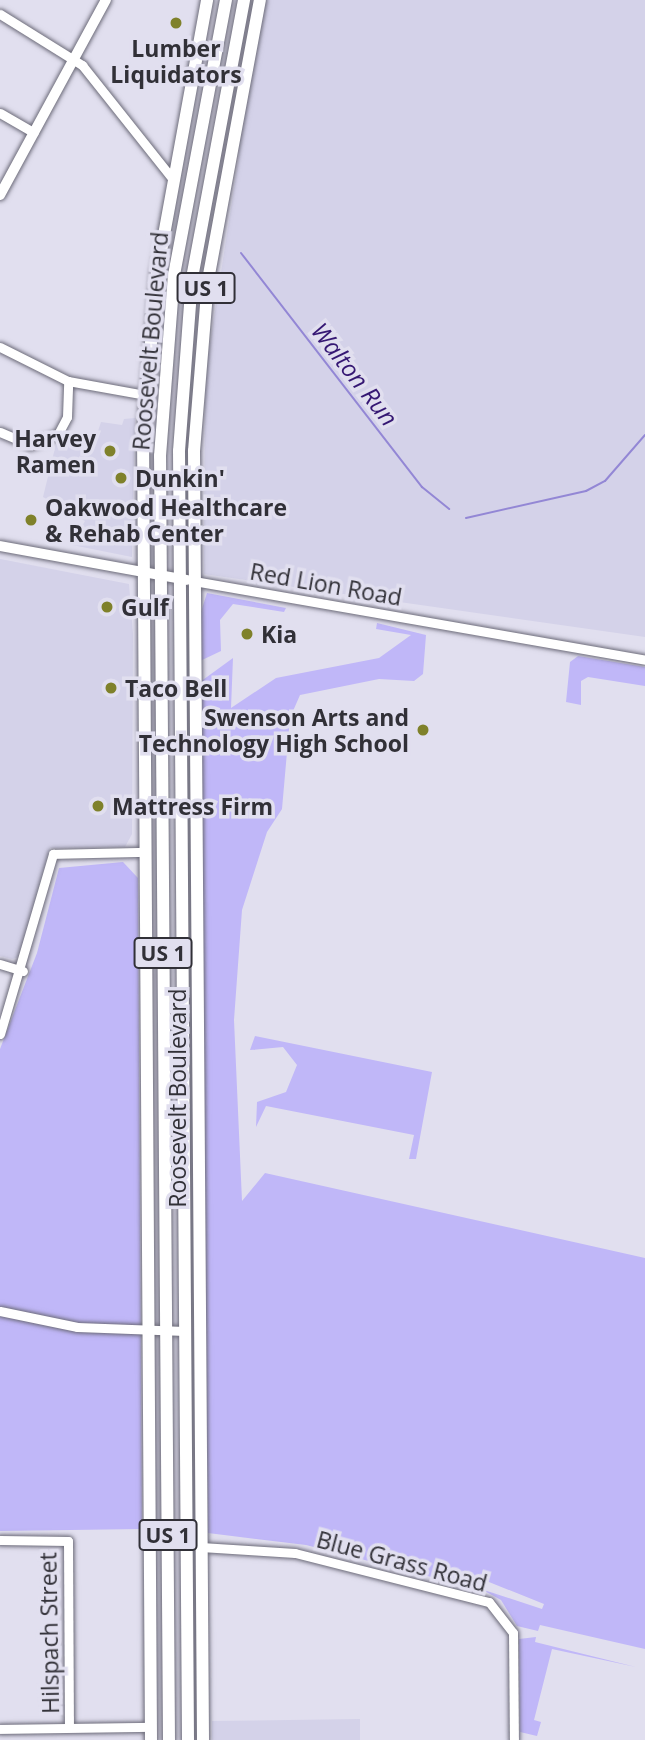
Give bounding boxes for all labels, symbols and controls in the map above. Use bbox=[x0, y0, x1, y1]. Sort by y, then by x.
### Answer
marker: Lumber Liquidators bbox=[168, 15, 184, 31]
place label: Lumber Liquidators bbox=[110, 34, 242, 88]
street label: Roosevelt Boulevard bbox=[127, 231, 173, 451]
road number: US 1 bbox=[176, 270, 236, 306]
water label: Walton Run bbox=[306, 317, 404, 431]
place label: Harvey Ramen bbox=[14, 424, 96, 478]
marker: Harvey Ramen bbox=[102, 443, 118, 459]
place label: Dunkin' bbox=[135, 464, 225, 492]
marker: Dunkin' bbox=[113, 470, 129, 486]
place label: Oakwood Healthcare & Rehab Center bbox=[45, 493, 287, 547]
marker: Oakwood Healthcare & Rehab Center bbox=[23, 512, 39, 528]
street label: Red Lion Road bbox=[248, 557, 404, 611]
place label: Gulf bbox=[121, 593, 169, 621]
marker: Gulf bbox=[99, 599, 115, 615]
place label: Kia bbox=[261, 620, 297, 648]
marker: Kia bbox=[239, 626, 255, 642]
place label: Taco Bell bbox=[125, 674, 227, 702]
marker: Taco Bell bbox=[103, 680, 119, 696]
place label: Swenson Arts and Technology High School bbox=[139, 703, 409, 757]
marker: Swenson Arts and Technology High School bbox=[415, 722, 431, 738]
place label: Mattress Firm bbox=[112, 792, 273, 820]
marker: Mattress Firm bbox=[90, 798, 106, 814]
road number: US 1 bbox=[133, 936, 193, 970]
street label: Roosevelt Boulevard bbox=[163, 988, 191, 1208]
road number: US 1 bbox=[138, 1518, 198, 1552]
street label: Blue Grass Road bbox=[314, 1525, 490, 1597]
street label: Hilspach Street bbox=[34, 1552, 64, 1714]

